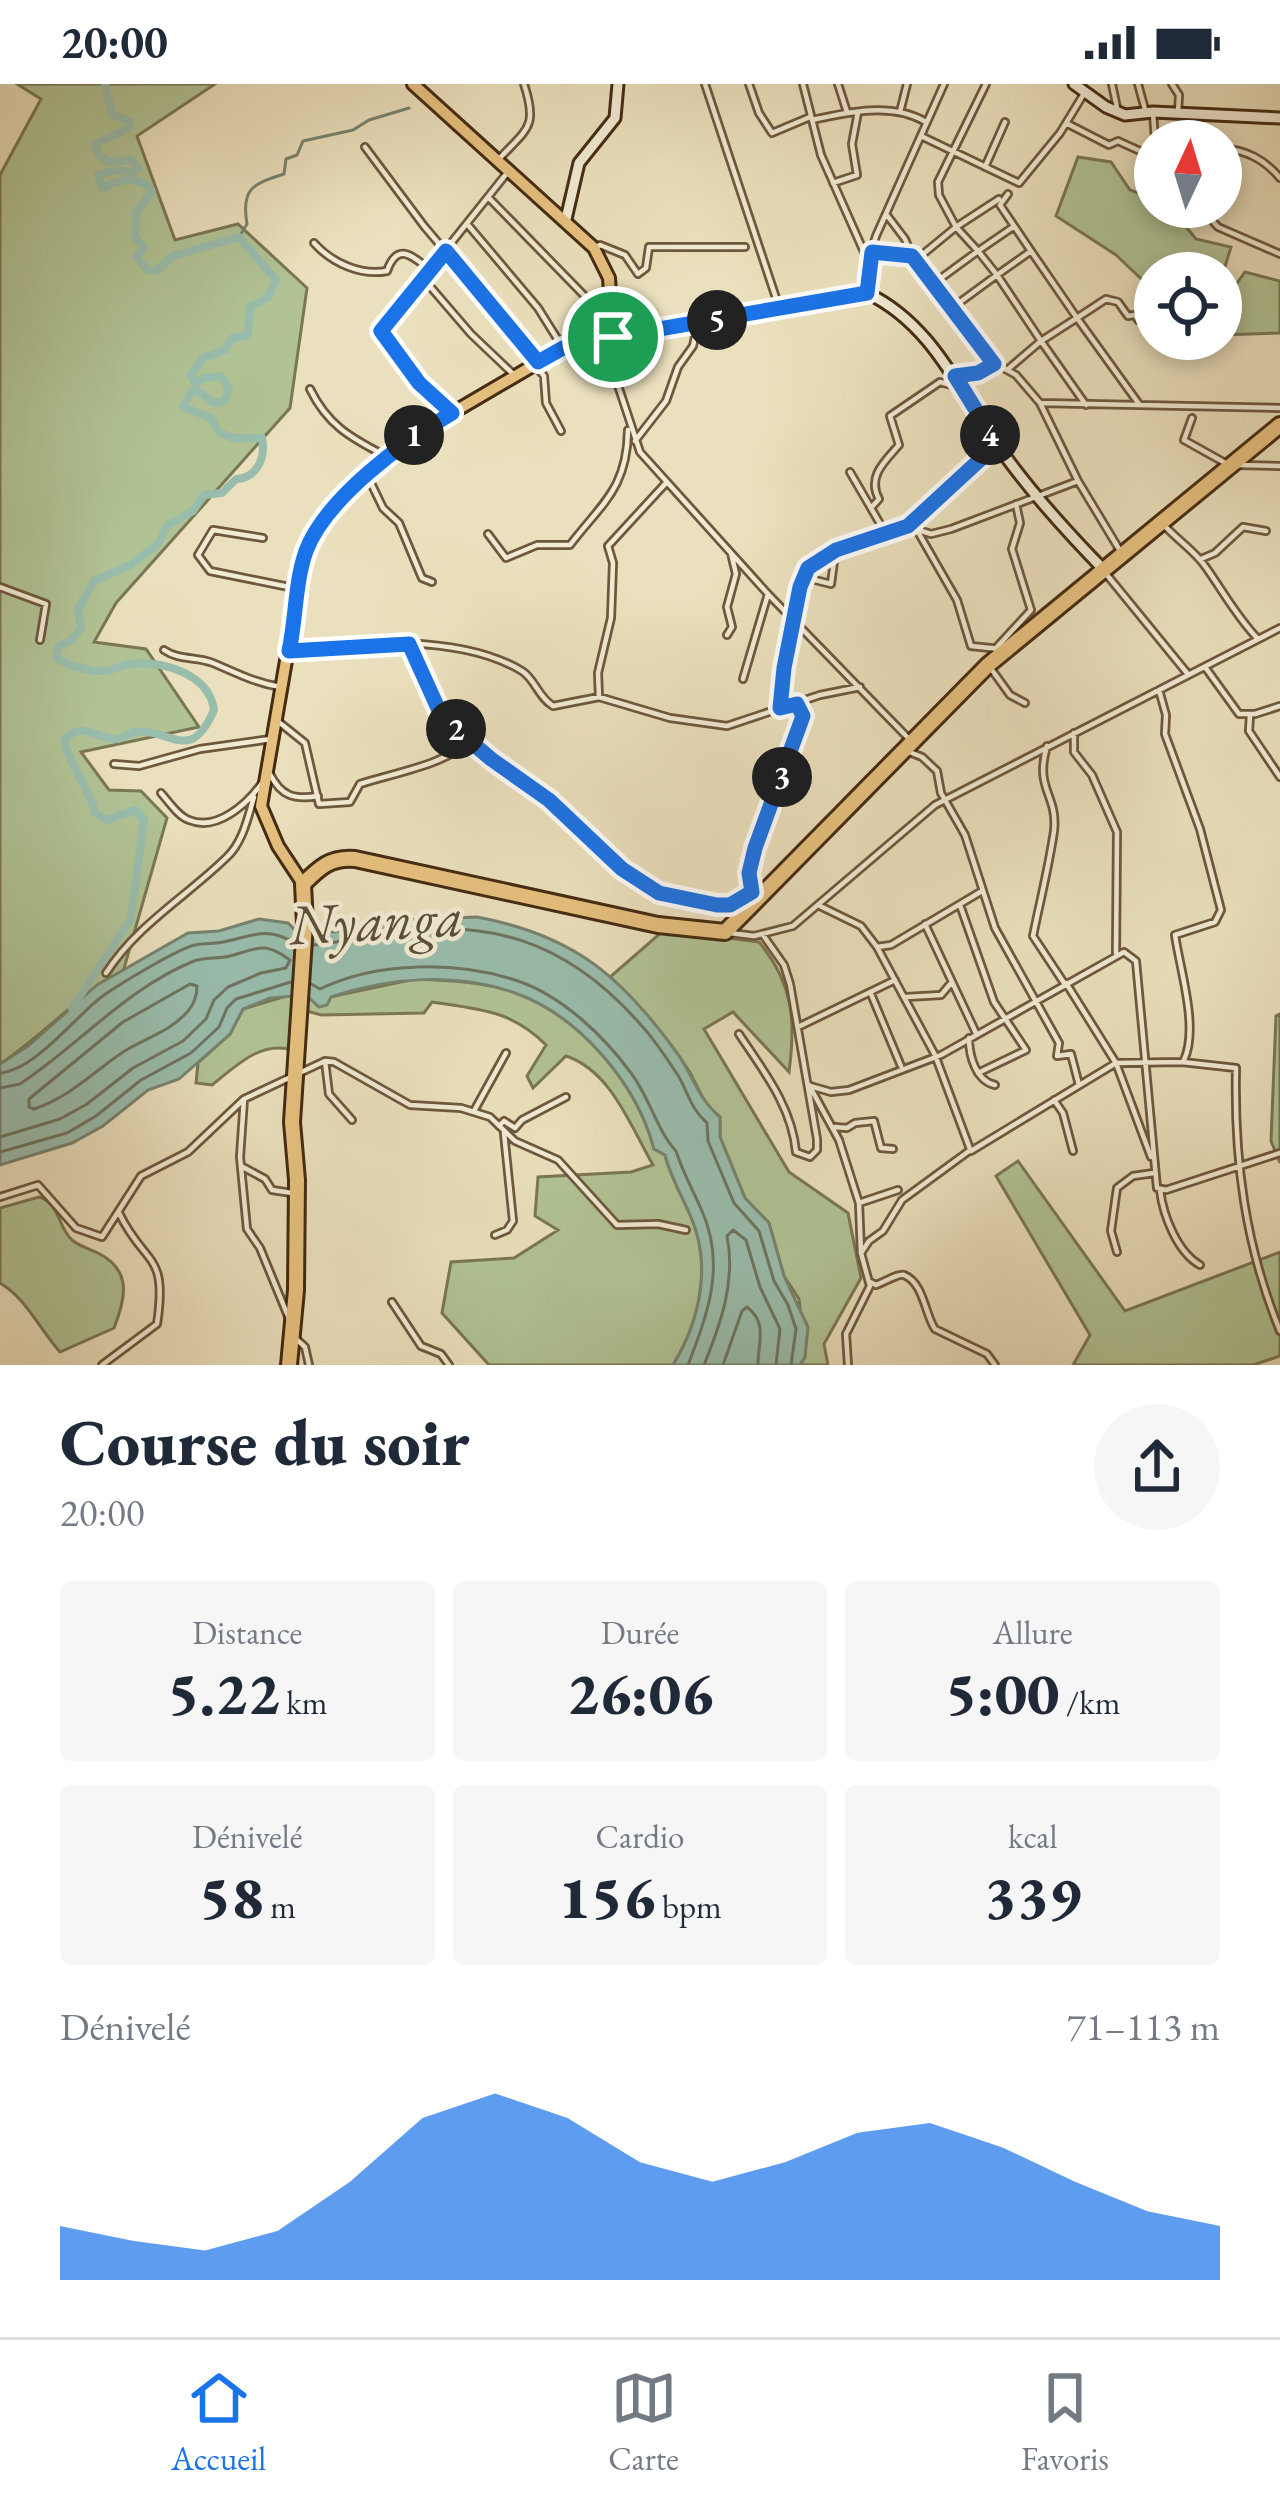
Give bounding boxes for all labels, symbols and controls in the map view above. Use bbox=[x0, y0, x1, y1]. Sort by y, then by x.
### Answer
text: 20:00 bbox=[60, 13, 168, 71]
north arrow bbox=[1134, 120, 1242, 228]
map controls bbox=[1134, 120, 1242, 360]
button: locate bbox=[1134, 252, 1242, 360]
pin bbox=[562, 286, 664, 388]
pin: 5 bbox=[687, 290, 747, 350]
text: 5 bbox=[708, 298, 726, 341]
icon: arrive bbox=[580, 304, 646, 370]
pin: 1 bbox=[384, 405, 444, 465]
pin: 4 bbox=[960, 405, 1020, 465]
text: 1 bbox=[405, 413, 423, 456]
text: 4 bbox=[981, 413, 999, 456]
pin: 2 bbox=[426, 699, 486, 759]
text: 2 bbox=[447, 707, 465, 750]
pin: 3 bbox=[752, 747, 812, 807]
text: 3 bbox=[773, 755, 791, 798]
water label: Nyanga bbox=[286, 878, 465, 962]
text: Course du soir bbox=[60, 1399, 469, 1485]
button: share bbox=[1094, 1404, 1220, 1530]
text: 20:00 bbox=[60, 1487, 145, 1538]
text: Distance bbox=[192, 1611, 302, 1654]
text: Durée bbox=[601, 1611, 679, 1654]
text: Allure bbox=[993, 1611, 1073, 1654]
text: 5.22 bbox=[167, 1654, 280, 1732]
text: 26:06 bbox=[567, 1654, 713, 1732]
text: 5:00 bbox=[945, 1654, 1059, 1732]
text: km bbox=[280, 1681, 327, 1724]
text: /km bbox=[1059, 1681, 1120, 1724]
text: Dénivelé bbox=[192, 1815, 303, 1858]
text: Cardio bbox=[596, 1815, 684, 1858]
text: kcal bbox=[1008, 1815, 1057, 1858]
text: 58 bbox=[199, 1858, 264, 1936]
text: 156 bbox=[558, 1858, 655, 1936]
text: 339 bbox=[984, 1858, 1081, 1936]
text: m bbox=[264, 1885, 296, 1928]
text: bpm bbox=[655, 1885, 722, 1928]
text: Dénivelé bbox=[60, 2001, 191, 2052]
text: 71–113 m bbox=[1067, 2001, 1220, 2052]
tab: Accueil bbox=[171, 2365, 266, 2480]
tab: Carte bbox=[608, 2365, 679, 2480]
tab: Favoris bbox=[1021, 2365, 1109, 2480]

